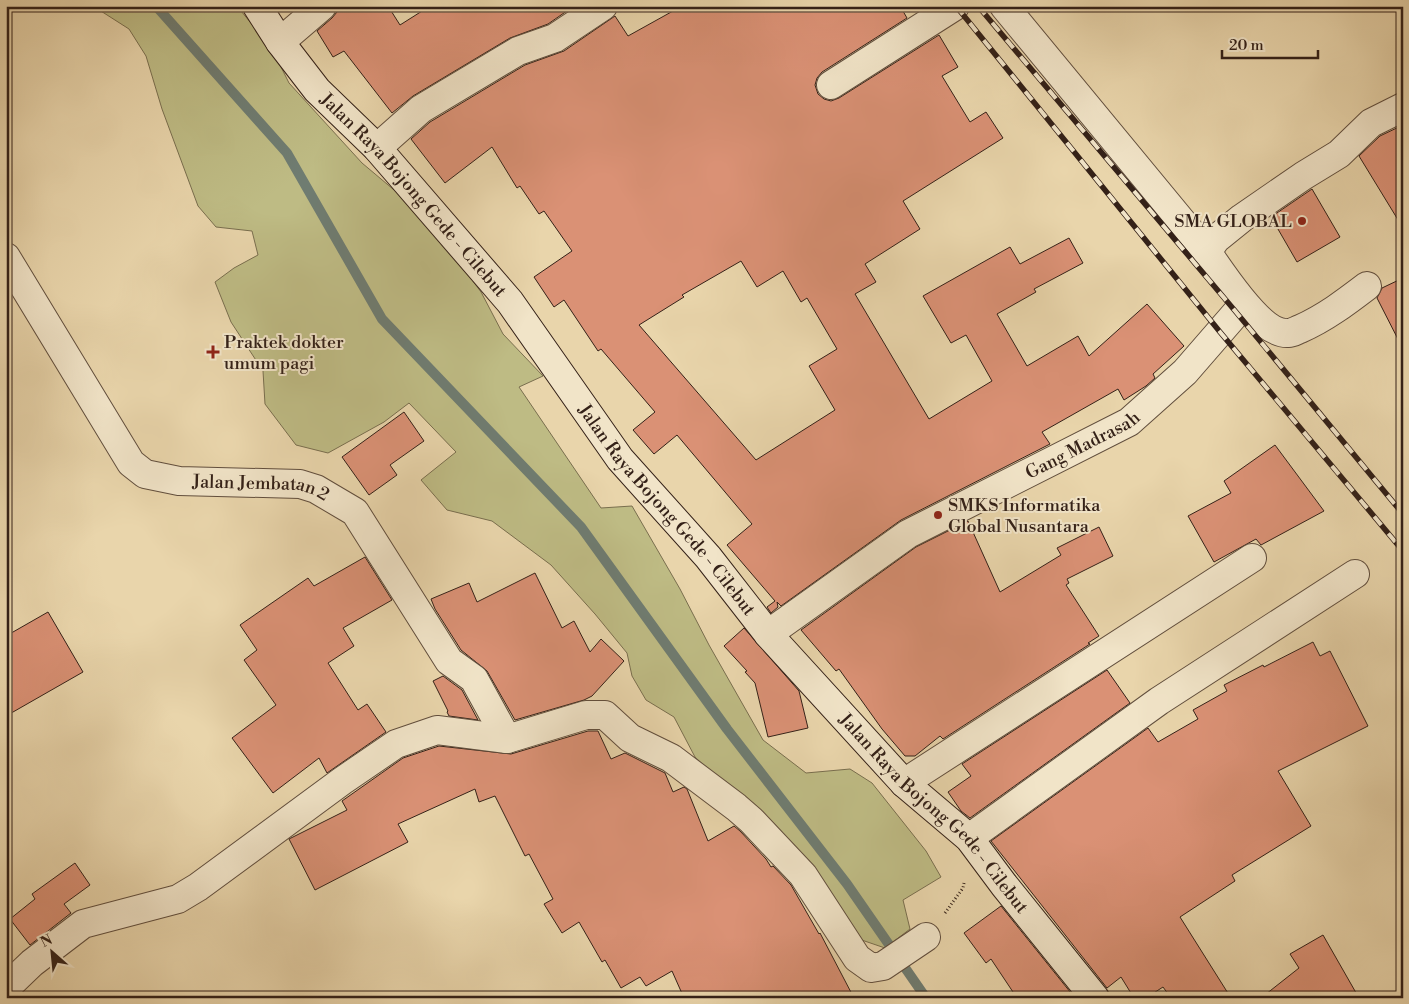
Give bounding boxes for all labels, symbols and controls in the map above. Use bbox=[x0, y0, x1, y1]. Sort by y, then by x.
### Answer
scale bar bbox=[1222, 28, 1318, 60]
text: 20 m bbox=[1229, 36, 1264, 55]
street label: Jalan Raya Bojong Gede - Cilebut bbox=[315, 87, 512, 302]
place label: SMA GLOBAL bbox=[1174, 210, 1292, 233]
marker: SMA GLOBAL bbox=[1296, 215, 1308, 227]
place label: Praktek dokter umum pagi bbox=[224, 331, 344, 375]
marker: Praktek dokter umum pagi bbox=[206, 345, 220, 359]
street label: Jalan Raya Bojong Gede - Cilebut bbox=[573, 399, 761, 621]
street label: Gang Madrasah bbox=[1021, 406, 1145, 484]
street label: Jalan Jembatan 2 bbox=[191, 470, 334, 506]
place label: SMKS Informatika Global Nusantara bbox=[948, 494, 1101, 538]
marker: SMKS Informatika Global Nusantara bbox=[932, 509, 944, 521]
street label: Jalan Raya Bojong Gede - Cilebut bbox=[834, 707, 1034, 918]
north arrow bbox=[28, 926, 78, 976]
text: N bbox=[38, 931, 56, 952]

